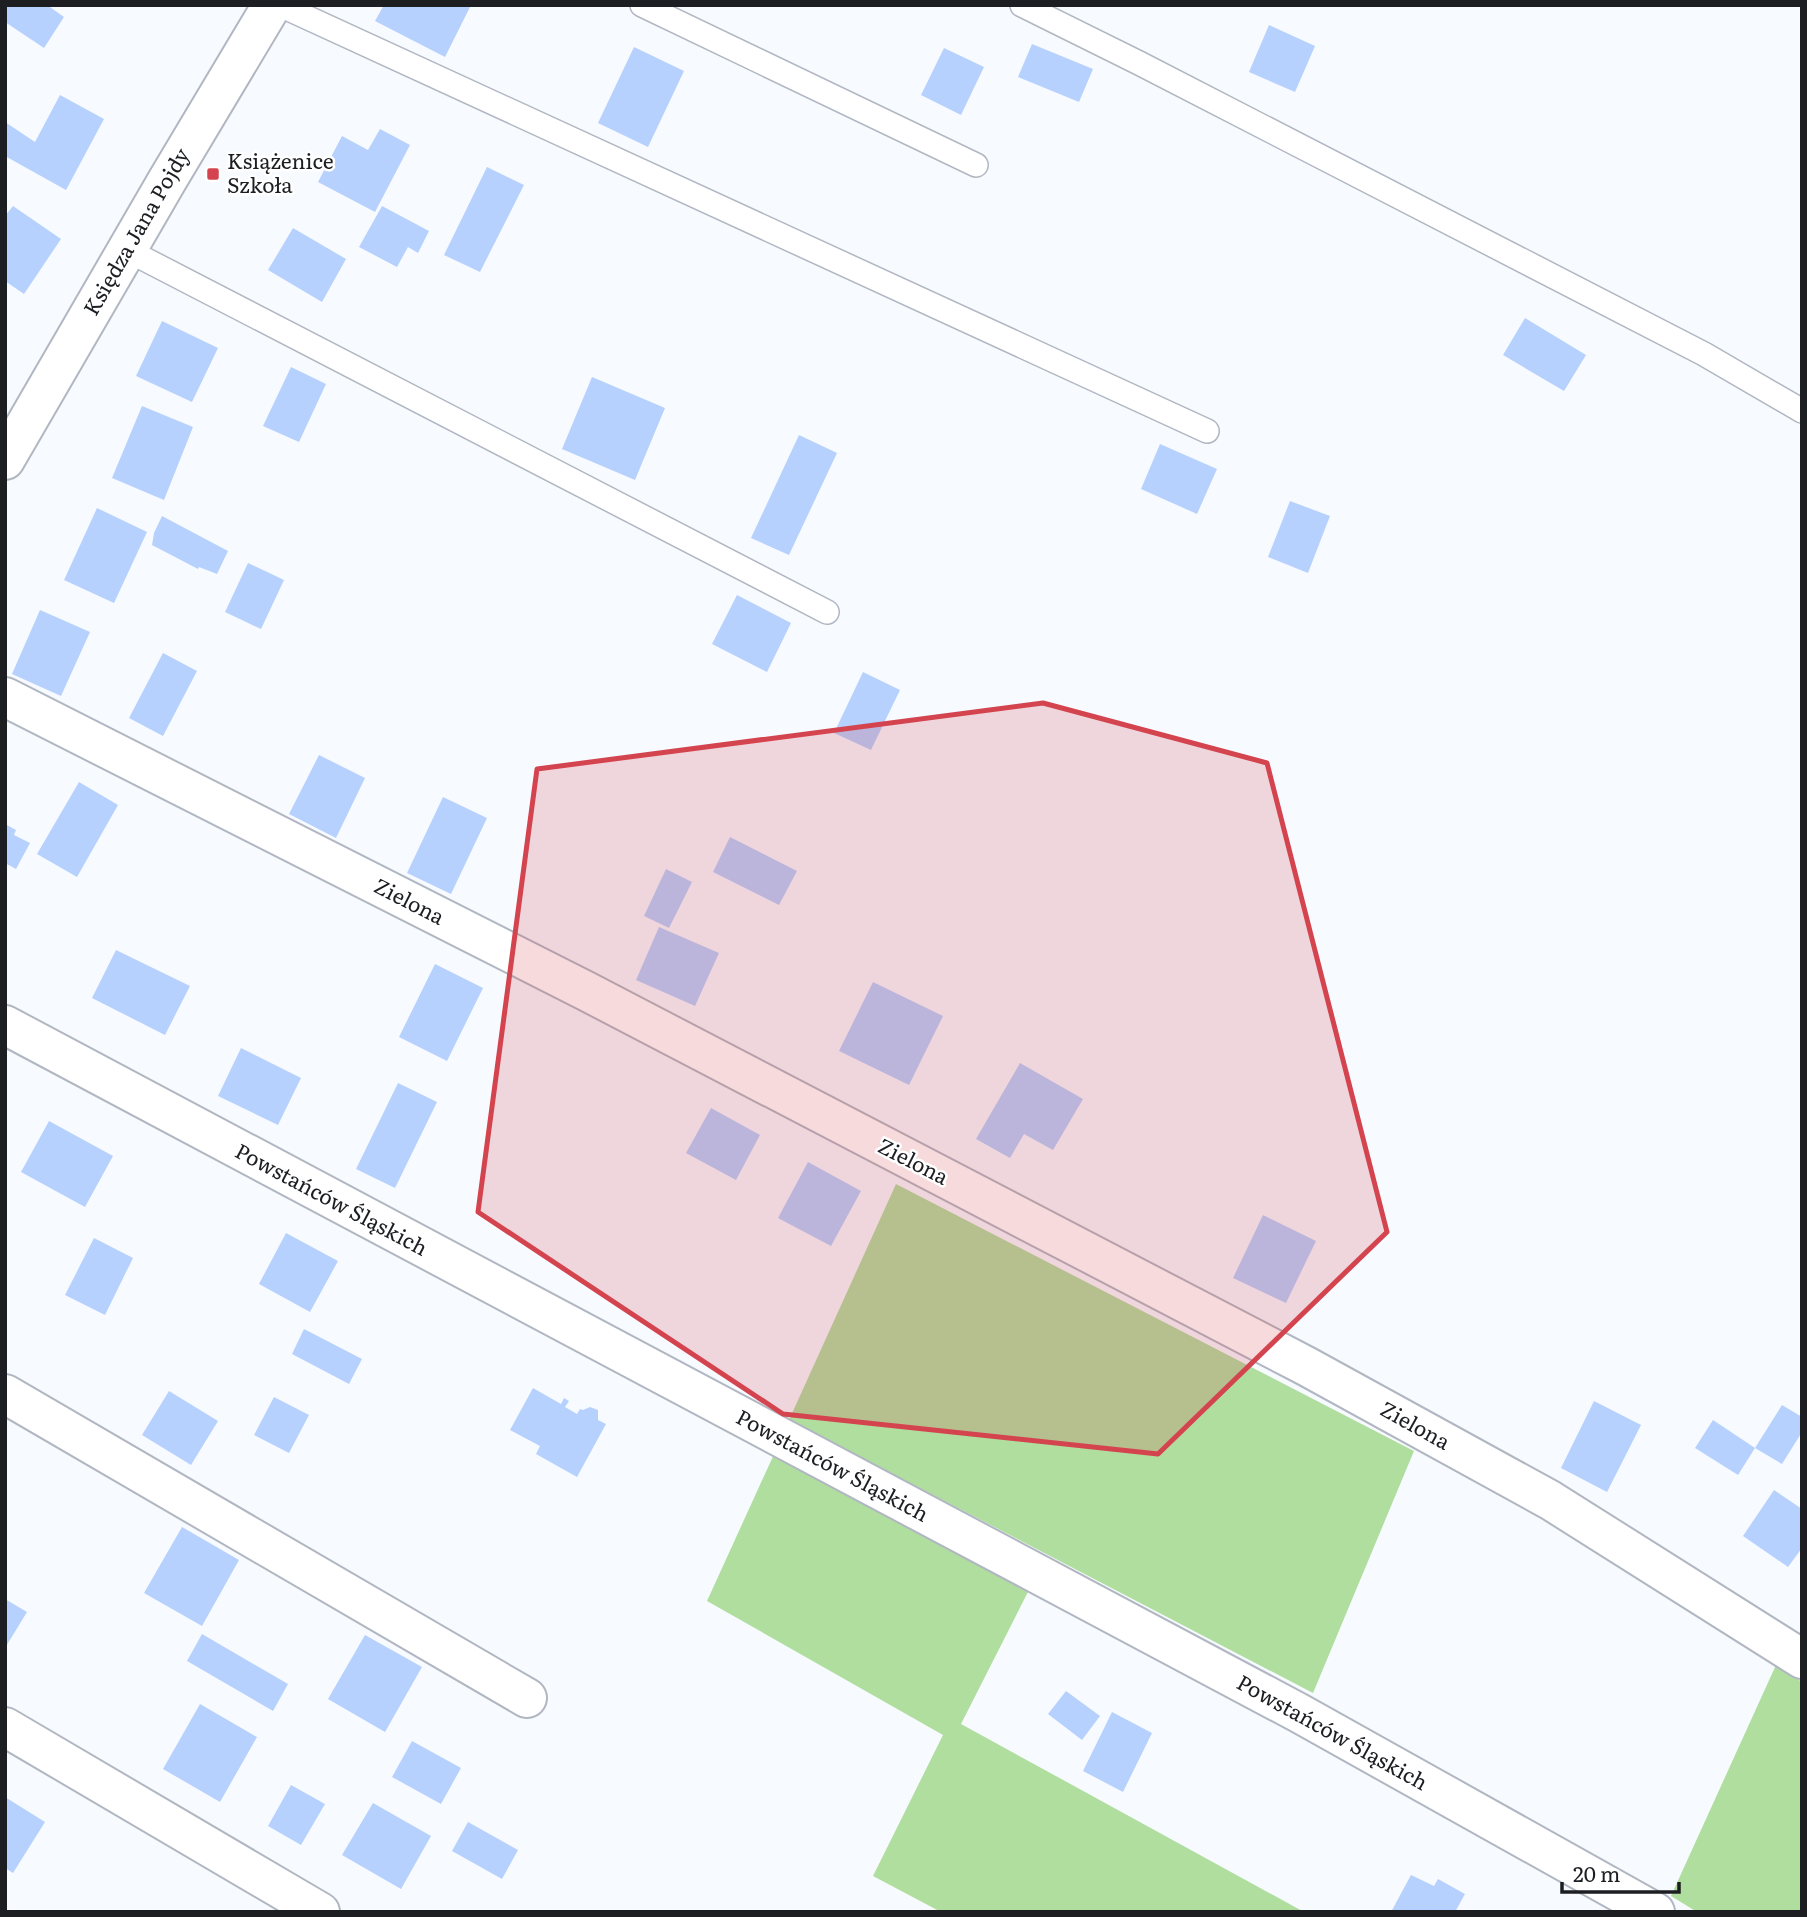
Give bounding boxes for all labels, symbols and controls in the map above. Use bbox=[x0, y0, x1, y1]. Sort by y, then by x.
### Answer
street label: Księdza Jana Pojdy bbox=[74, 140, 196, 320]
place label: Książenice Szkoła bbox=[227, 144, 334, 199]
marker: Książenice Szkoła bbox=[205, 166, 221, 182]
street label: Zielona bbox=[369, 869, 451, 931]
street label: Zielona bbox=[873, 1129, 955, 1191]
street label: Powstańców Śląskich bbox=[230, 1134, 434, 1262]
street label: Zielona bbox=[1376, 1392, 1457, 1456]
street label: Powstańców Śląskich bbox=[731, 1400, 935, 1528]
street label: Powstańców Śląskich bbox=[1232, 1665, 1434, 1796]
scale bar bbox=[1562, 1850, 1679, 1894]
text: 20 m bbox=[1573, 1857, 1620, 1888]

